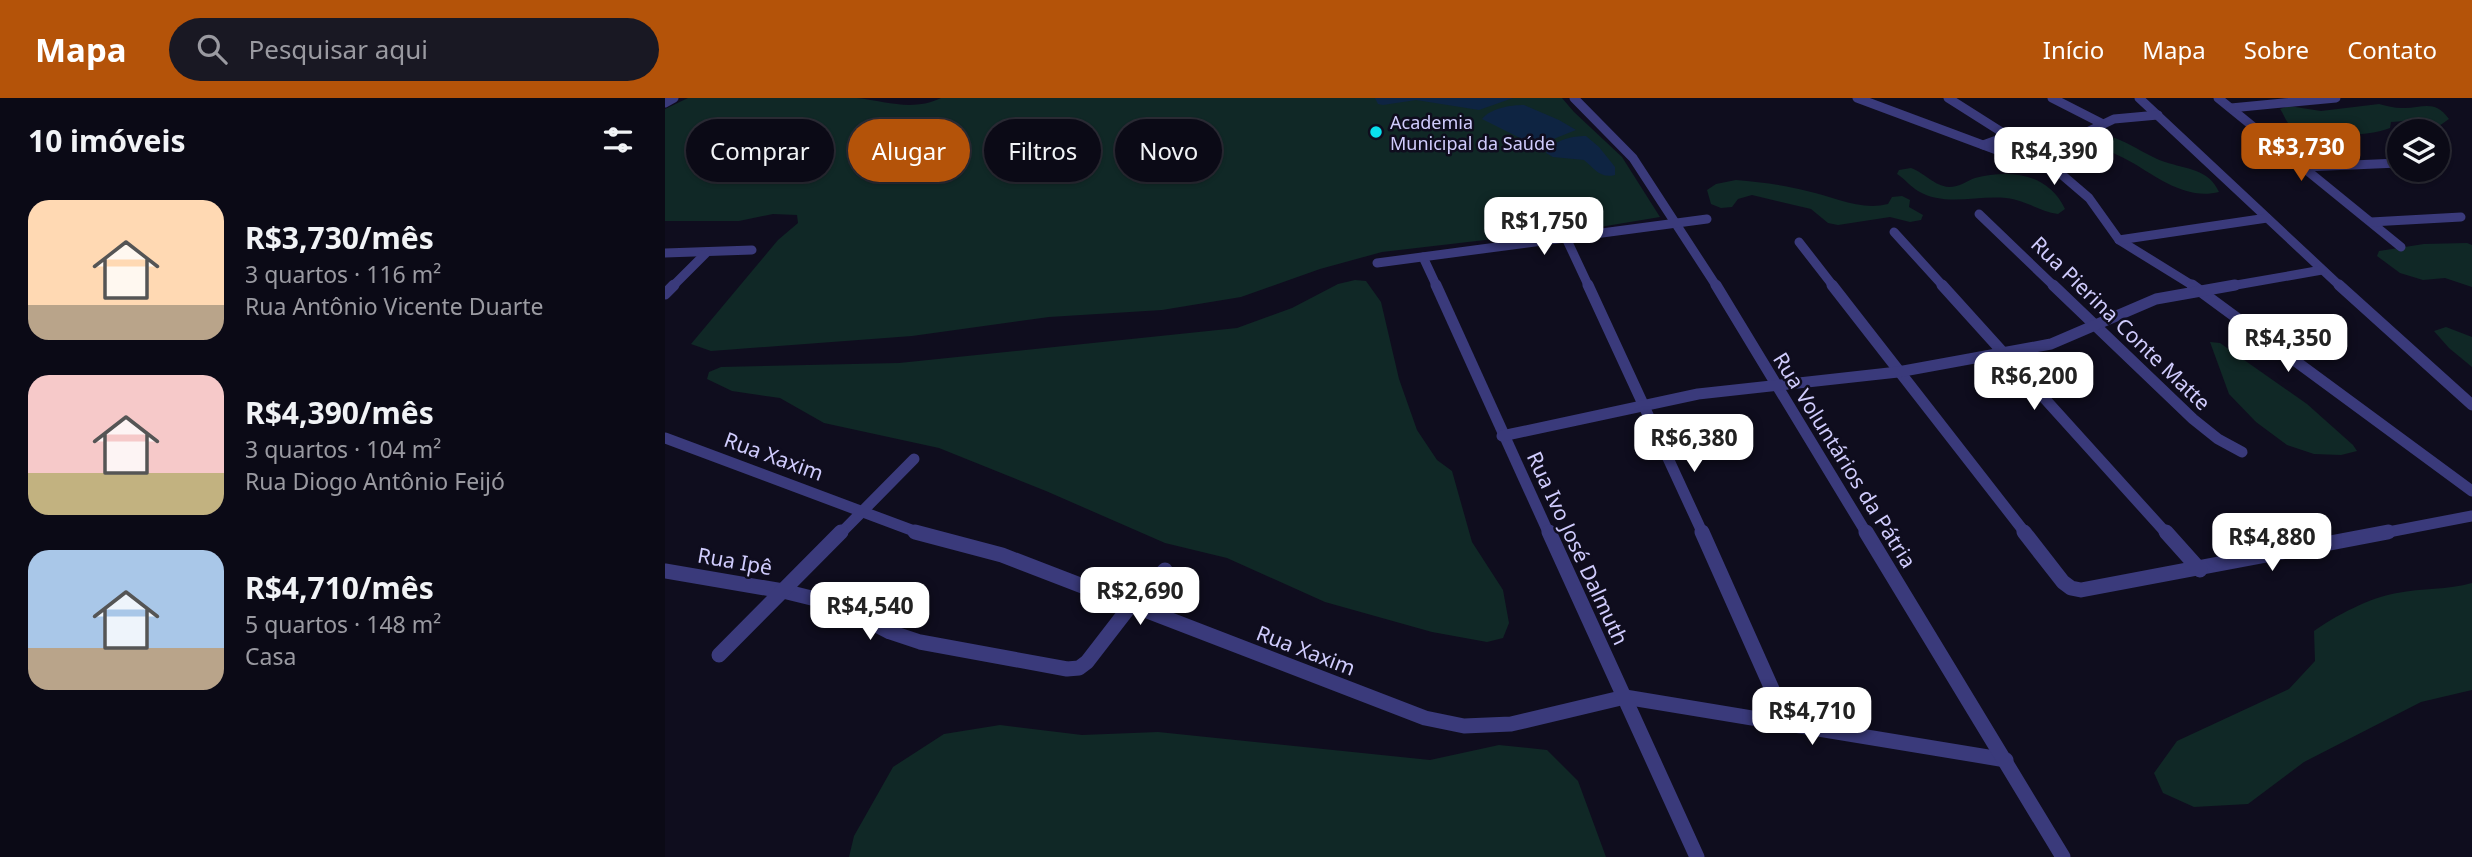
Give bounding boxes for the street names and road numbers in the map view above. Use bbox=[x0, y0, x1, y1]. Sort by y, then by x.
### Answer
street label: Rua Pierina Conte Matte bbox=[2025, 230, 2217, 416]
street label: Rua Voluntários da Pátria bbox=[1767, 347, 1923, 573]
street label: Rua Xaxim bbox=[721, 425, 827, 487]
street label: Rua Ivo José Dalmuth bbox=[1521, 447, 1635, 649]
street label: Rua Ipê bbox=[696, 541, 774, 581]
street label: Rua Xaxim bbox=[1253, 618, 1359, 682]

